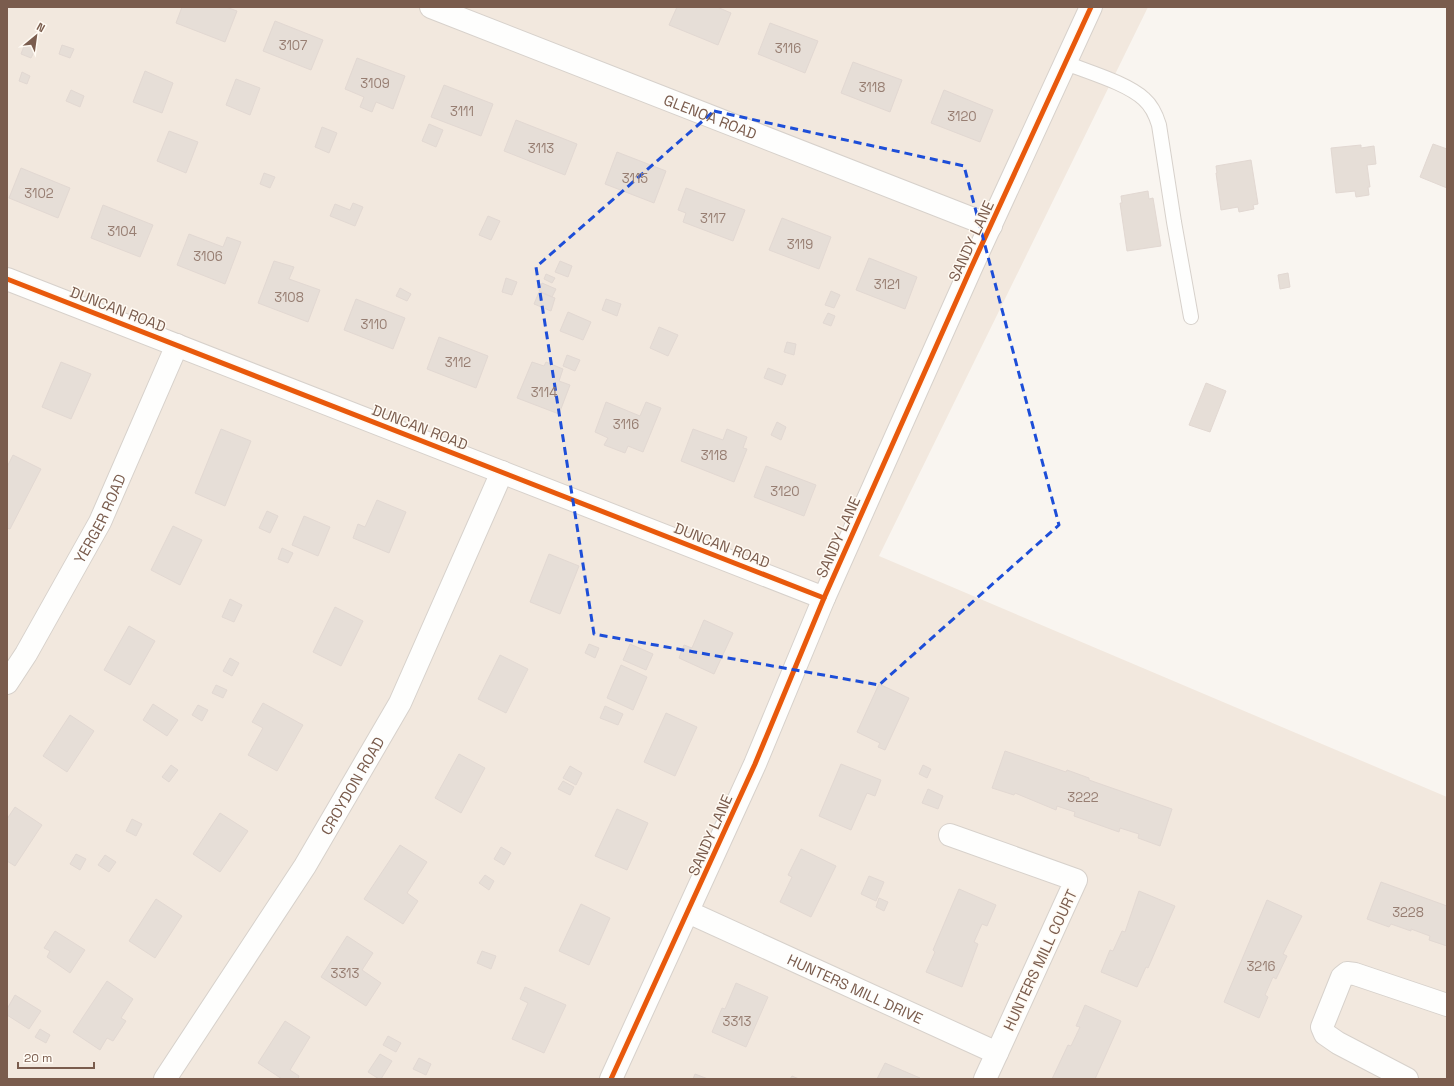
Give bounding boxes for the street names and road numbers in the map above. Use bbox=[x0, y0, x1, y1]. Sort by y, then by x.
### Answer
street label: GLENOA ROAD bbox=[661, 90, 760, 143]
street label: SANDY LANE bbox=[944, 198, 998, 284]
street label: DUNCAN ROAD bbox=[67, 282, 169, 336]
street label: DUNCAN ROAD bbox=[369, 400, 471, 454]
street label: YERGER ROAD bbox=[69, 471, 129, 567]
street label: SANDY LANE bbox=[812, 493, 864, 581]
street label: DUNCAN ROAD bbox=[671, 518, 773, 572]
street label: CROYDON ROAD bbox=[316, 733, 388, 838]
street label: SANDY LANE bbox=[684, 791, 736, 879]
street label: HUNTERS MILL COURT bbox=[999, 886, 1081, 1034]
street label: HUNTERS MILL DRIVE bbox=[785, 949, 926, 1028]

